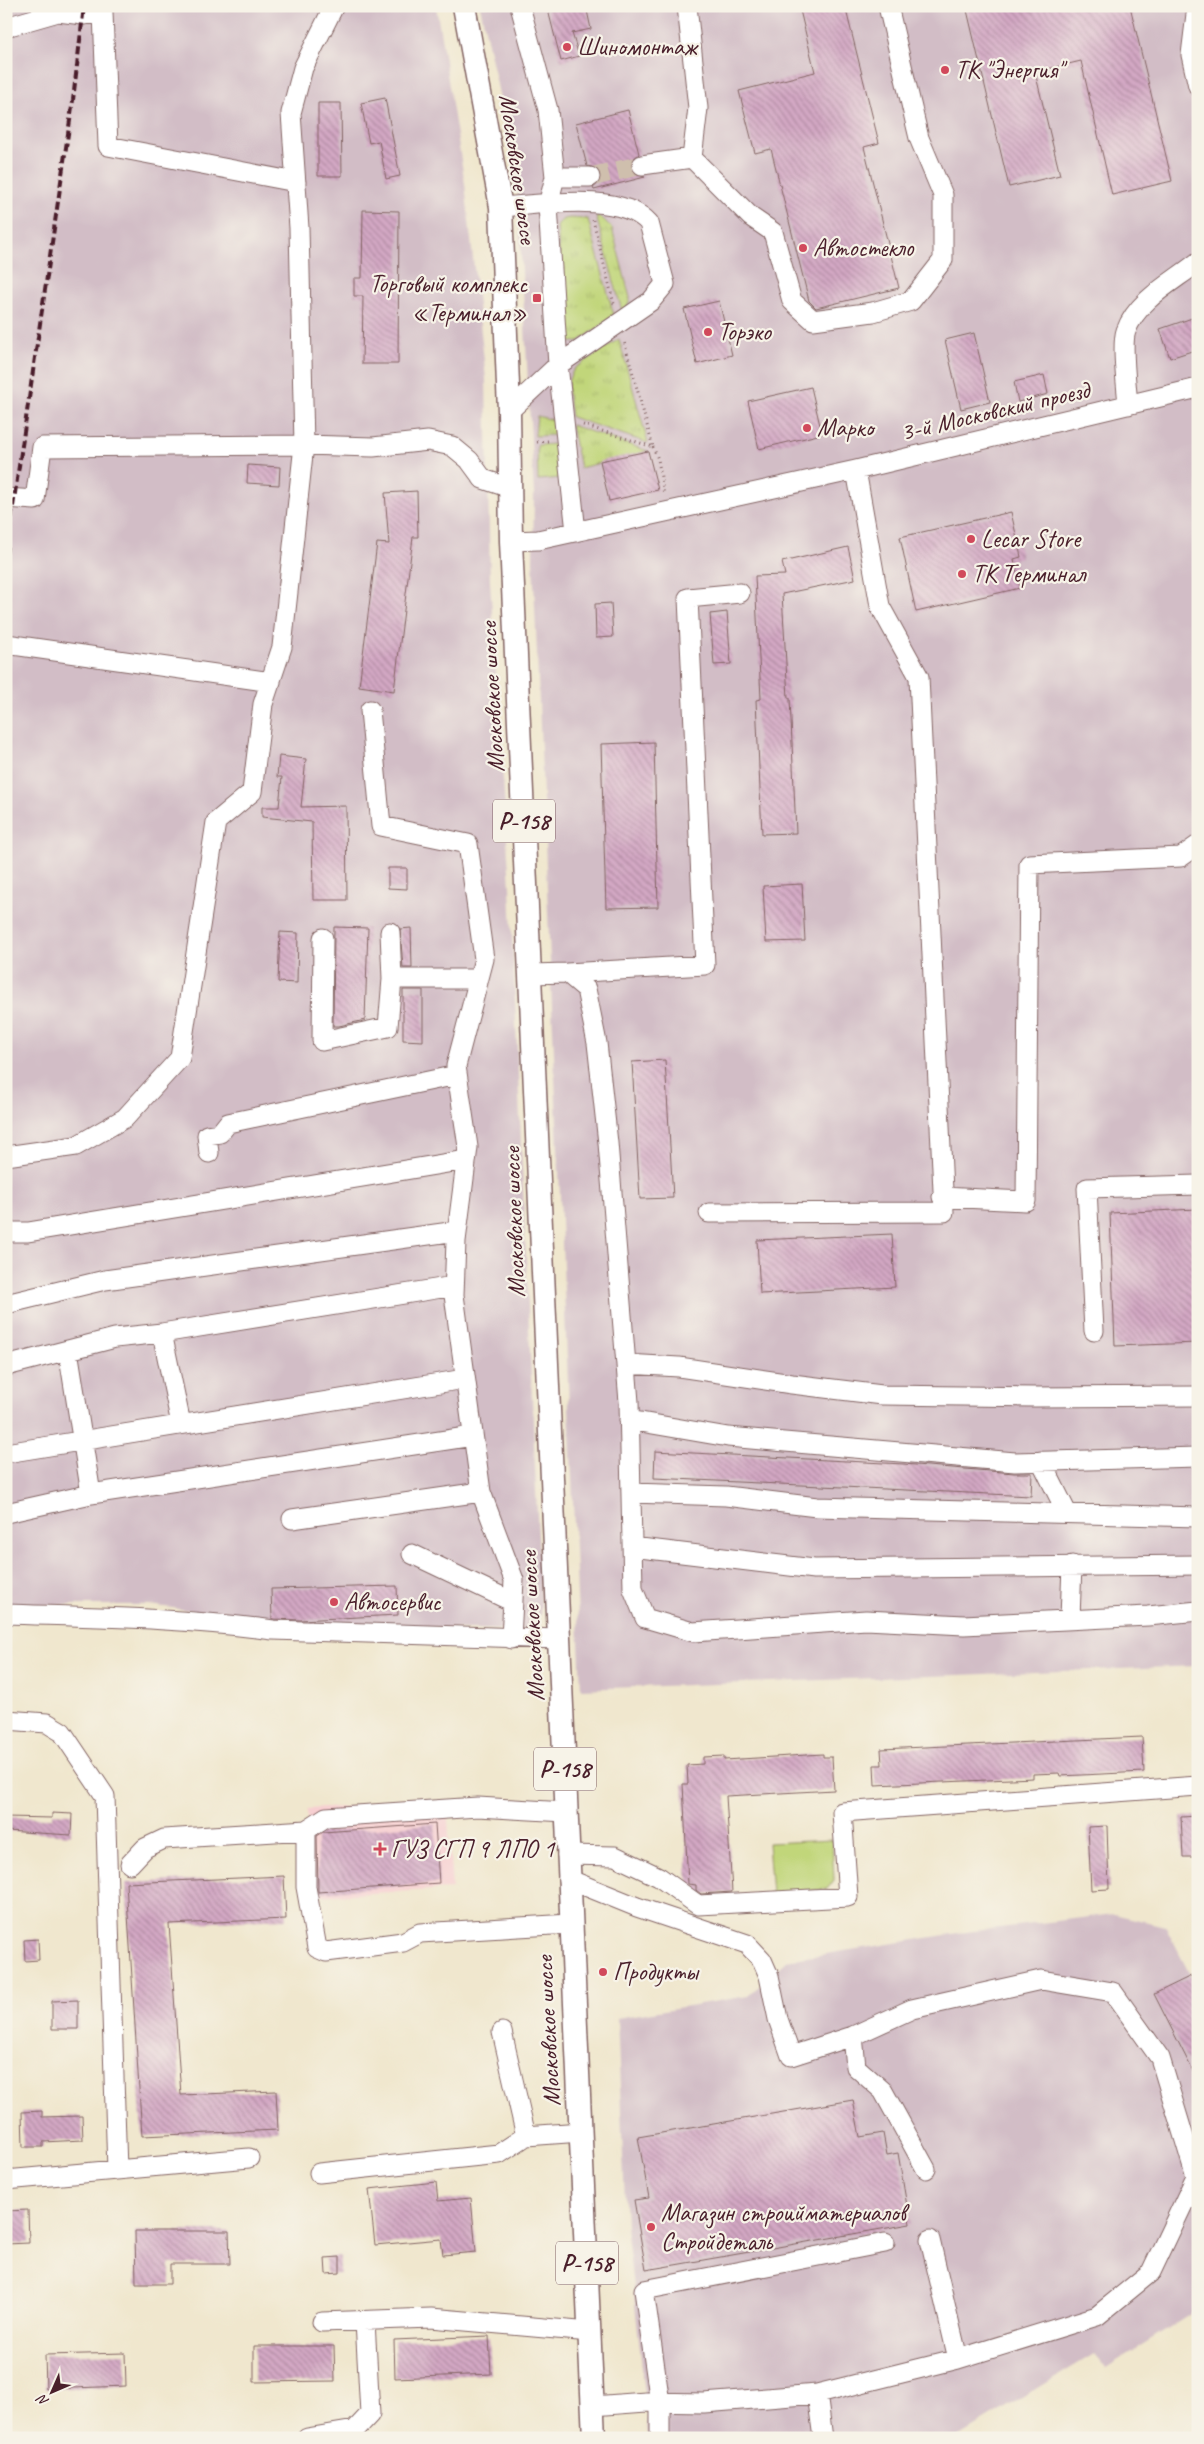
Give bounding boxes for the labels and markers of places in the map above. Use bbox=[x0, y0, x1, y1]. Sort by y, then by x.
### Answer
place label: Шиномонтаж bbox=[577, 31, 699, 63]
marker: Шиномонтаж bbox=[561, 41, 573, 53]
place label: ТК "Энергия" bbox=[955, 54, 1068, 86]
marker: ТК "Энергия" bbox=[939, 64, 951, 76]
place label: Автостекло bbox=[813, 232, 915, 264]
marker: Автостекло bbox=[797, 242, 809, 254]
place label: Торговый комплекс «Терминал» bbox=[370, 268, 528, 329]
marker: Торговый комплекс «Терминал» bbox=[531, 292, 543, 304]
place label: Торэко bbox=[718, 316, 772, 348]
marker: Торэко bbox=[702, 326, 714, 338]
place label: Марко bbox=[817, 412, 877, 444]
marker: Марко bbox=[801, 422, 813, 434]
place label: Lecar Store bbox=[981, 523, 1082, 555]
marker: Lecar Store bbox=[965, 533, 977, 545]
place label: ТК Терминал bbox=[972, 558, 1087, 590]
marker: ТК Терминал bbox=[956, 568, 968, 580]
place label: Автосервис bbox=[344, 1586, 441, 1618]
marker: Автосервис bbox=[328, 1596, 340, 1608]
place label: ГУЗ СГП 9 ЛПО 1 bbox=[391, 1833, 556, 1865]
marker: ГУЗ СГП 9 ЛПО 1 bbox=[373, 1842, 387, 1856]
place label: Продукты bbox=[613, 1956, 700, 1988]
marker: Продукты bbox=[597, 1966, 609, 1978]
place label: Магазин строийматериалов Стройдеталь bbox=[661, 2197, 911, 2258]
marker: Магазин строийматериалов Стройдеталь bbox=[645, 2221, 657, 2233]

